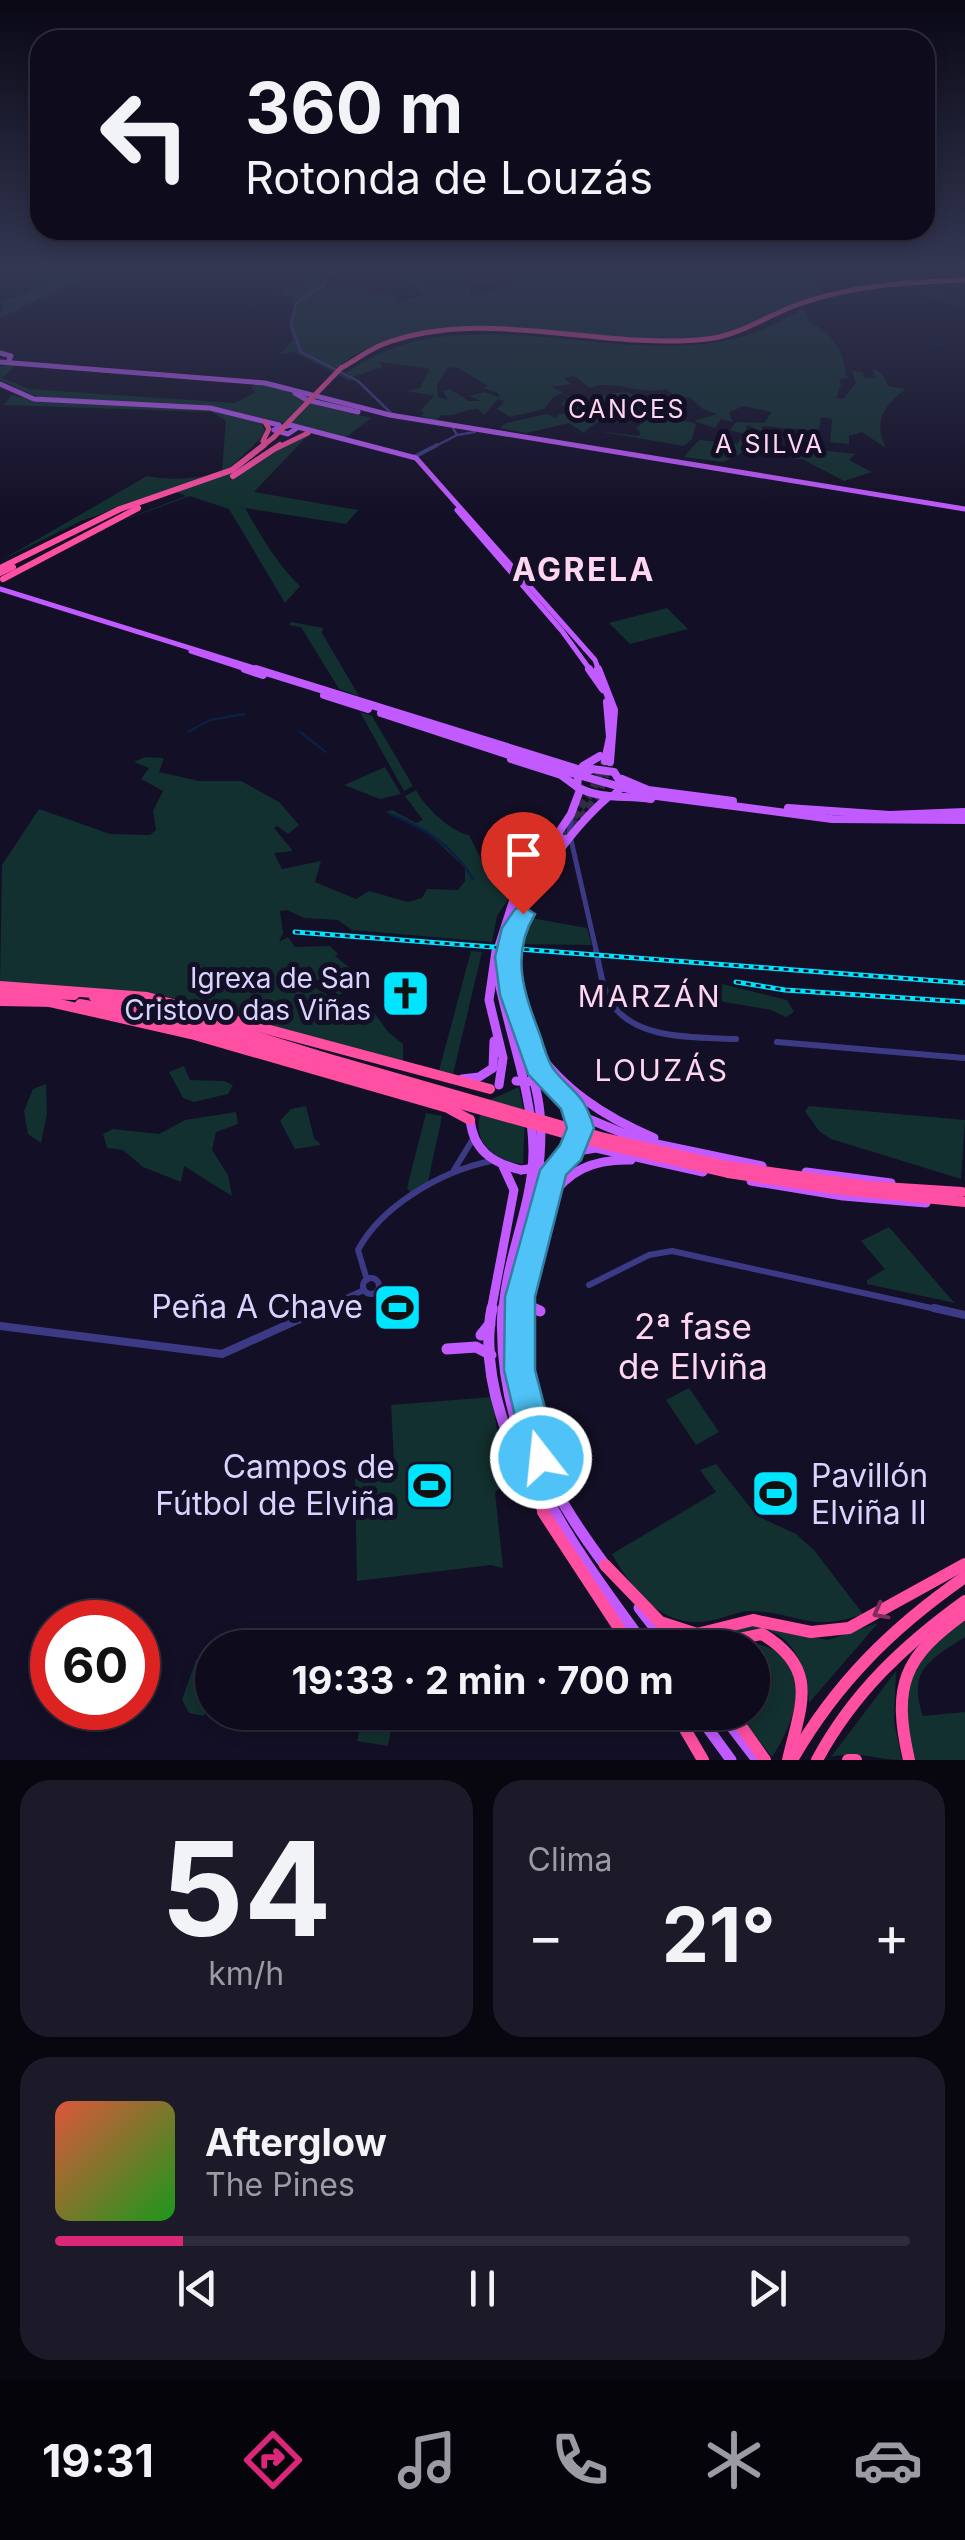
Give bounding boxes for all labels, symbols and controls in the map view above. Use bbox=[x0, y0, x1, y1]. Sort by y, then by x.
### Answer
text: 360 m bbox=[245, 65, 463, 150]
icon: left bbox=[80, 70, 210, 200]
text: Rotonda de Louzás bbox=[245, 150, 653, 205]
district label: CANCES bbox=[568, 394, 686, 424]
district label: A SILVA bbox=[715, 429, 825, 459]
district label: AGRELA bbox=[512, 550, 656, 589]
pin bbox=[481, 812, 566, 915]
icon: arrive bbox=[496, 827, 551, 882]
place label: Igrexa de San Cristovo das Viñas bbox=[124, 961, 371, 1027]
church icon: Igrexa de San Cristovo das Viñas bbox=[380, 968, 432, 1020]
district label: MARZÁN bbox=[578, 978, 722, 1014]
district label: LOUZÁS bbox=[594, 1052, 730, 1088]
sports icon: Peña A Chave bbox=[372, 1281, 424, 1333]
place label: Peña A Chave bbox=[151, 1287, 363, 1326]
district label: 2ª fase de Elviña bbox=[618, 1305, 768, 1387]
position arrow bbox=[489, 1406, 593, 1510]
place label: Campos de Fútbol de Elviña bbox=[155, 1447, 395, 1523]
place label: Pavillón Elviña II bbox=[811, 1456, 928, 1532]
sports icon: Campos de Fútbol de Elviña bbox=[404, 1459, 456, 1511]
sports icon: Pavillón Elviña II bbox=[750, 1468, 802, 1520]
speed limit sign: 60 bbox=[30, 1600, 160, 1730]
one-way arrow bbox=[873, 1600, 891, 1619]
text: 19:33 · 2 min · 700 m bbox=[291, 1657, 674, 1703]
text: 54 bbox=[161, 1810, 332, 1967]
text: Clima bbox=[528, 1840, 612, 1879]
text: 21° bbox=[662, 1889, 776, 1980]
text: − bbox=[528, 1903, 564, 1969]
text: + bbox=[874, 1903, 910, 1969]
text: km/h bbox=[208, 1954, 284, 1993]
text: Afterglow bbox=[205, 2119, 387, 2165]
text: The Pines bbox=[205, 2165, 355, 2204]
icon: previous bbox=[170, 2261, 225, 2316]
icon: pause bbox=[455, 2261, 510, 2316]
icon: next bbox=[740, 2261, 795, 2316]
icon: directions bbox=[238, 2425, 308, 2495]
icon: music bbox=[392, 2425, 462, 2495]
icon: phone bbox=[545, 2425, 615, 2495]
icon: climate bbox=[699, 2425, 769, 2495]
icon: car bbox=[853, 2425, 923, 2495]
text: 19:31 bbox=[42, 2433, 154, 2488]

